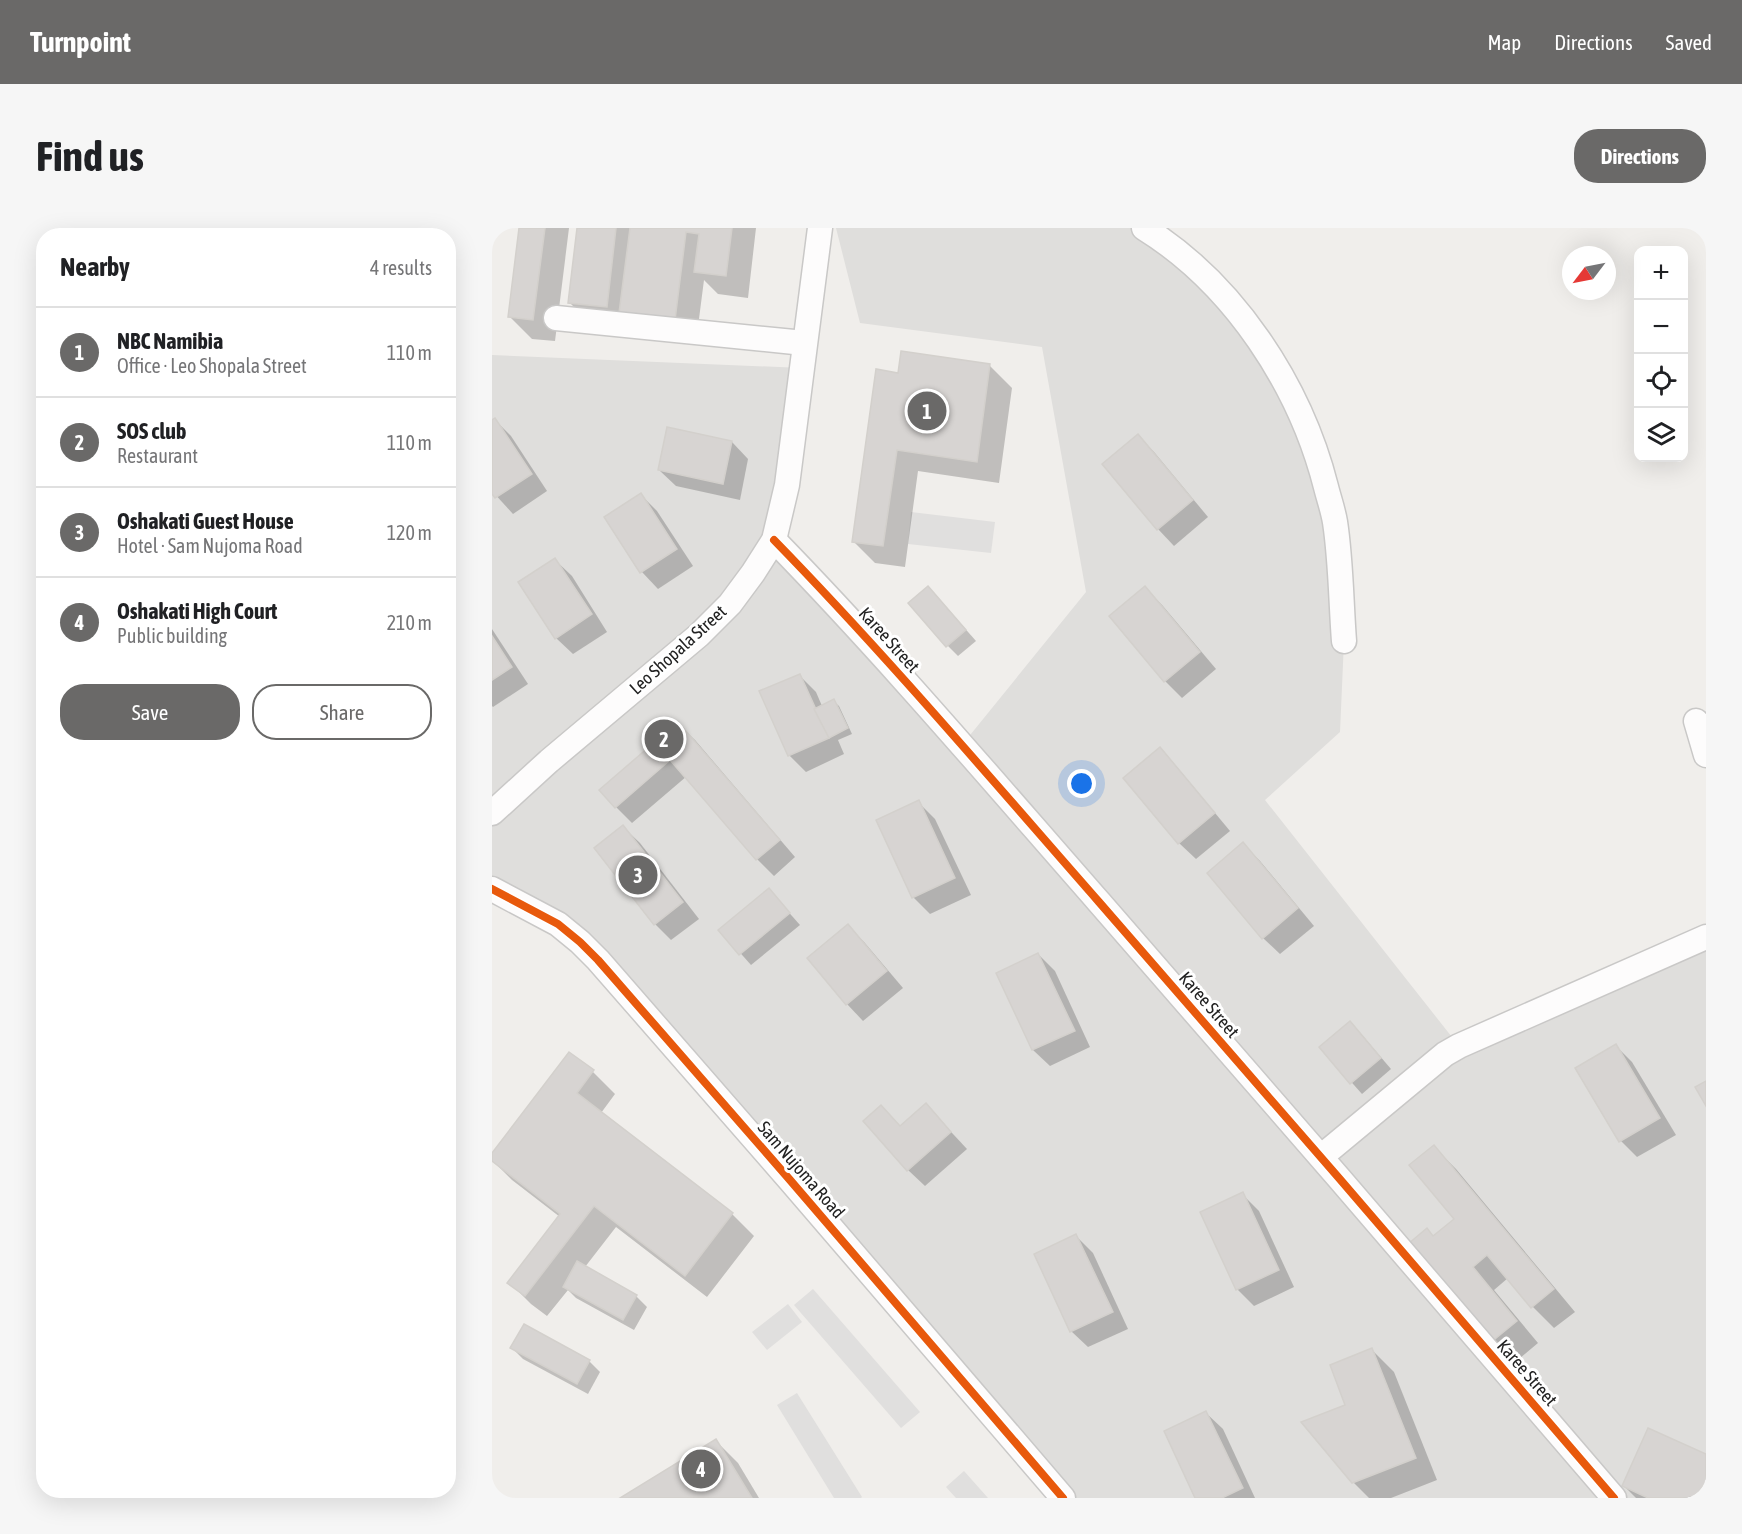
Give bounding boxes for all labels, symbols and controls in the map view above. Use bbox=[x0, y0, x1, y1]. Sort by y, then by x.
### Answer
text: Turnpoint bbox=[30, 26, 131, 58]
text: Map bbox=[1487, 30, 1521, 54]
text: Directions bbox=[1554, 30, 1633, 54]
text: Saved bbox=[1666, 30, 1712, 54]
button: Directions bbox=[1574, 129, 1706, 183]
text: Find us bbox=[36, 132, 144, 180]
north arrow bbox=[1562, 246, 1616, 300]
map controls bbox=[1634, 246, 1688, 462]
button: + bbox=[1634, 246, 1688, 300]
text: Nearby bbox=[60, 252, 130, 282]
text: 4 results bbox=[370, 256, 432, 279]
button: − bbox=[1634, 300, 1688, 354]
text: NBC Namibia bbox=[117, 328, 223, 354]
text: 1 bbox=[75, 341, 84, 364]
text: 110 m bbox=[387, 341, 432, 364]
text: Office · Leo Shopala Street bbox=[117, 354, 307, 377]
button: locate bbox=[1634, 354, 1688, 408]
pin: 1 bbox=[908, 388, 946, 434]
button: layers bbox=[1634, 408, 1688, 462]
text: SOS club bbox=[117, 418, 186, 444]
text: 2 bbox=[75, 431, 84, 454]
text: 110 m bbox=[387, 431, 432, 454]
text: Restaurant bbox=[117, 444, 198, 467]
text: Oshakati Guest House bbox=[117, 508, 294, 534]
text: 3 bbox=[75, 521, 84, 544]
text: 120 m bbox=[387, 521, 432, 544]
text: Hotel · Sam Nujoma Road bbox=[117, 534, 303, 557]
text: Oshakati High Court bbox=[117, 598, 277, 624]
street label: Leo Shopala Street bbox=[625, 601, 730, 698]
street label: Karee Street bbox=[855, 603, 924, 677]
text: 4 bbox=[75, 611, 84, 634]
text: 210 m bbox=[387, 611, 432, 634]
text: Public building bbox=[117, 624, 227, 647]
button: Save bbox=[60, 684, 240, 740]
button: Share bbox=[252, 684, 432, 740]
pin: 2 bbox=[644, 716, 684, 762]
your location bbox=[1067, 769, 1096, 798]
pin: 3 bbox=[618, 852, 658, 898]
street label: Karee Street bbox=[1175, 967, 1244, 1042]
street label: Sam Nujoma Road bbox=[754, 1117, 849, 1222]
street label: Karee Street bbox=[1493, 1335, 1562, 1410]
pin: 4 bbox=[682, 1446, 720, 1492]

